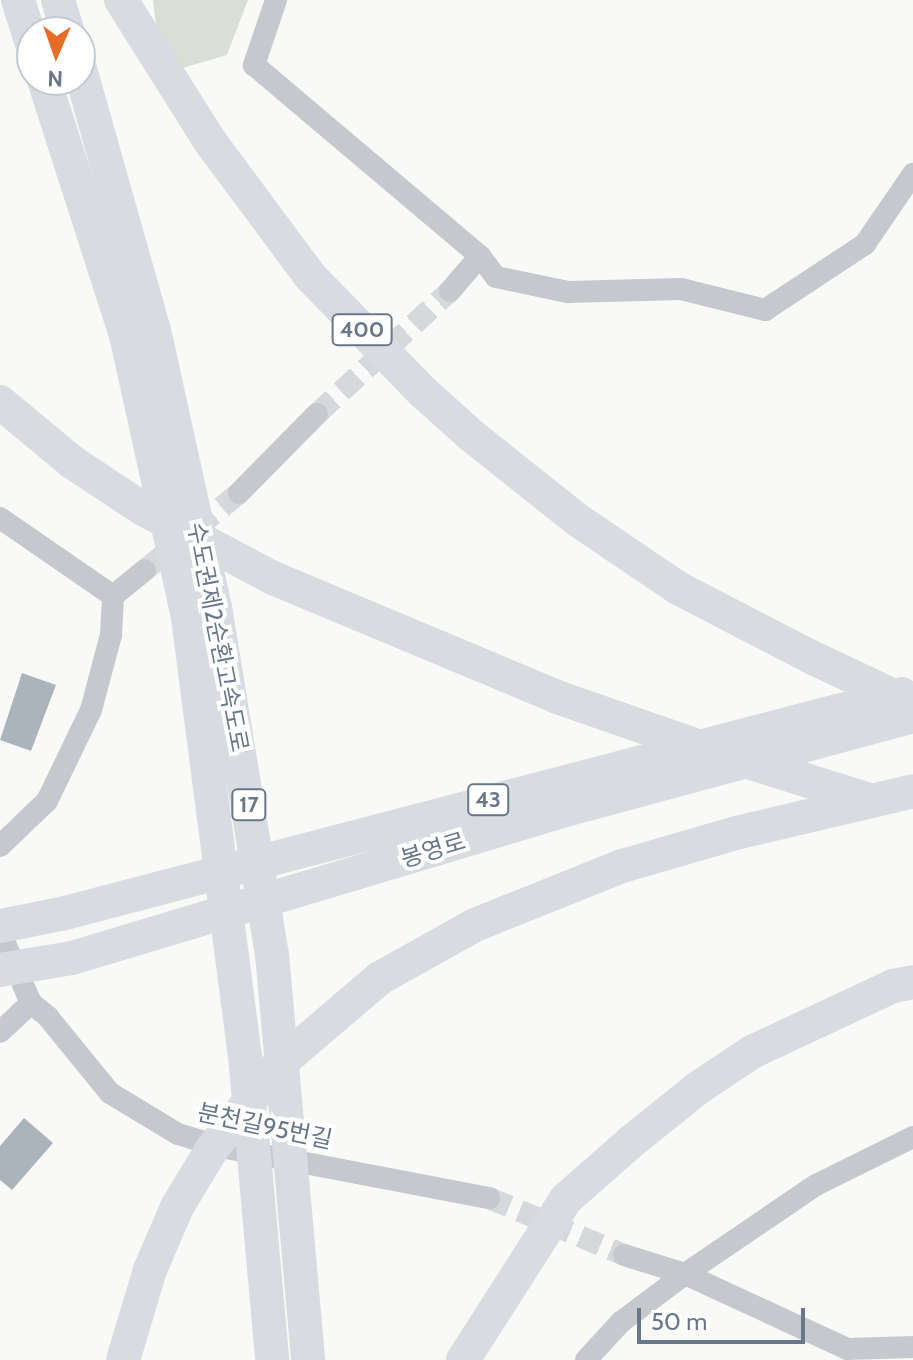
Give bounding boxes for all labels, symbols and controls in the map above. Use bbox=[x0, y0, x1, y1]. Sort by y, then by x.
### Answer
north arrow bbox=[16, 16, 96, 96]
text: N bbox=[47, 65, 63, 92]
road number: 400 bbox=[330, 312, 394, 348]
street label: 수도권제2순환고속도로 bbox=[182, 520, 254, 754]
road number: 43 bbox=[466, 782, 510, 818]
road number: 17 bbox=[231, 787, 267, 823]
street label: 봉영로 bbox=[397, 827, 469, 873]
street label: 분천길95번길 bbox=[195, 1098, 335, 1154]
scale bar bbox=[641, 1292, 809, 1342]
text: 50 m bbox=[651, 1307, 707, 1336]

